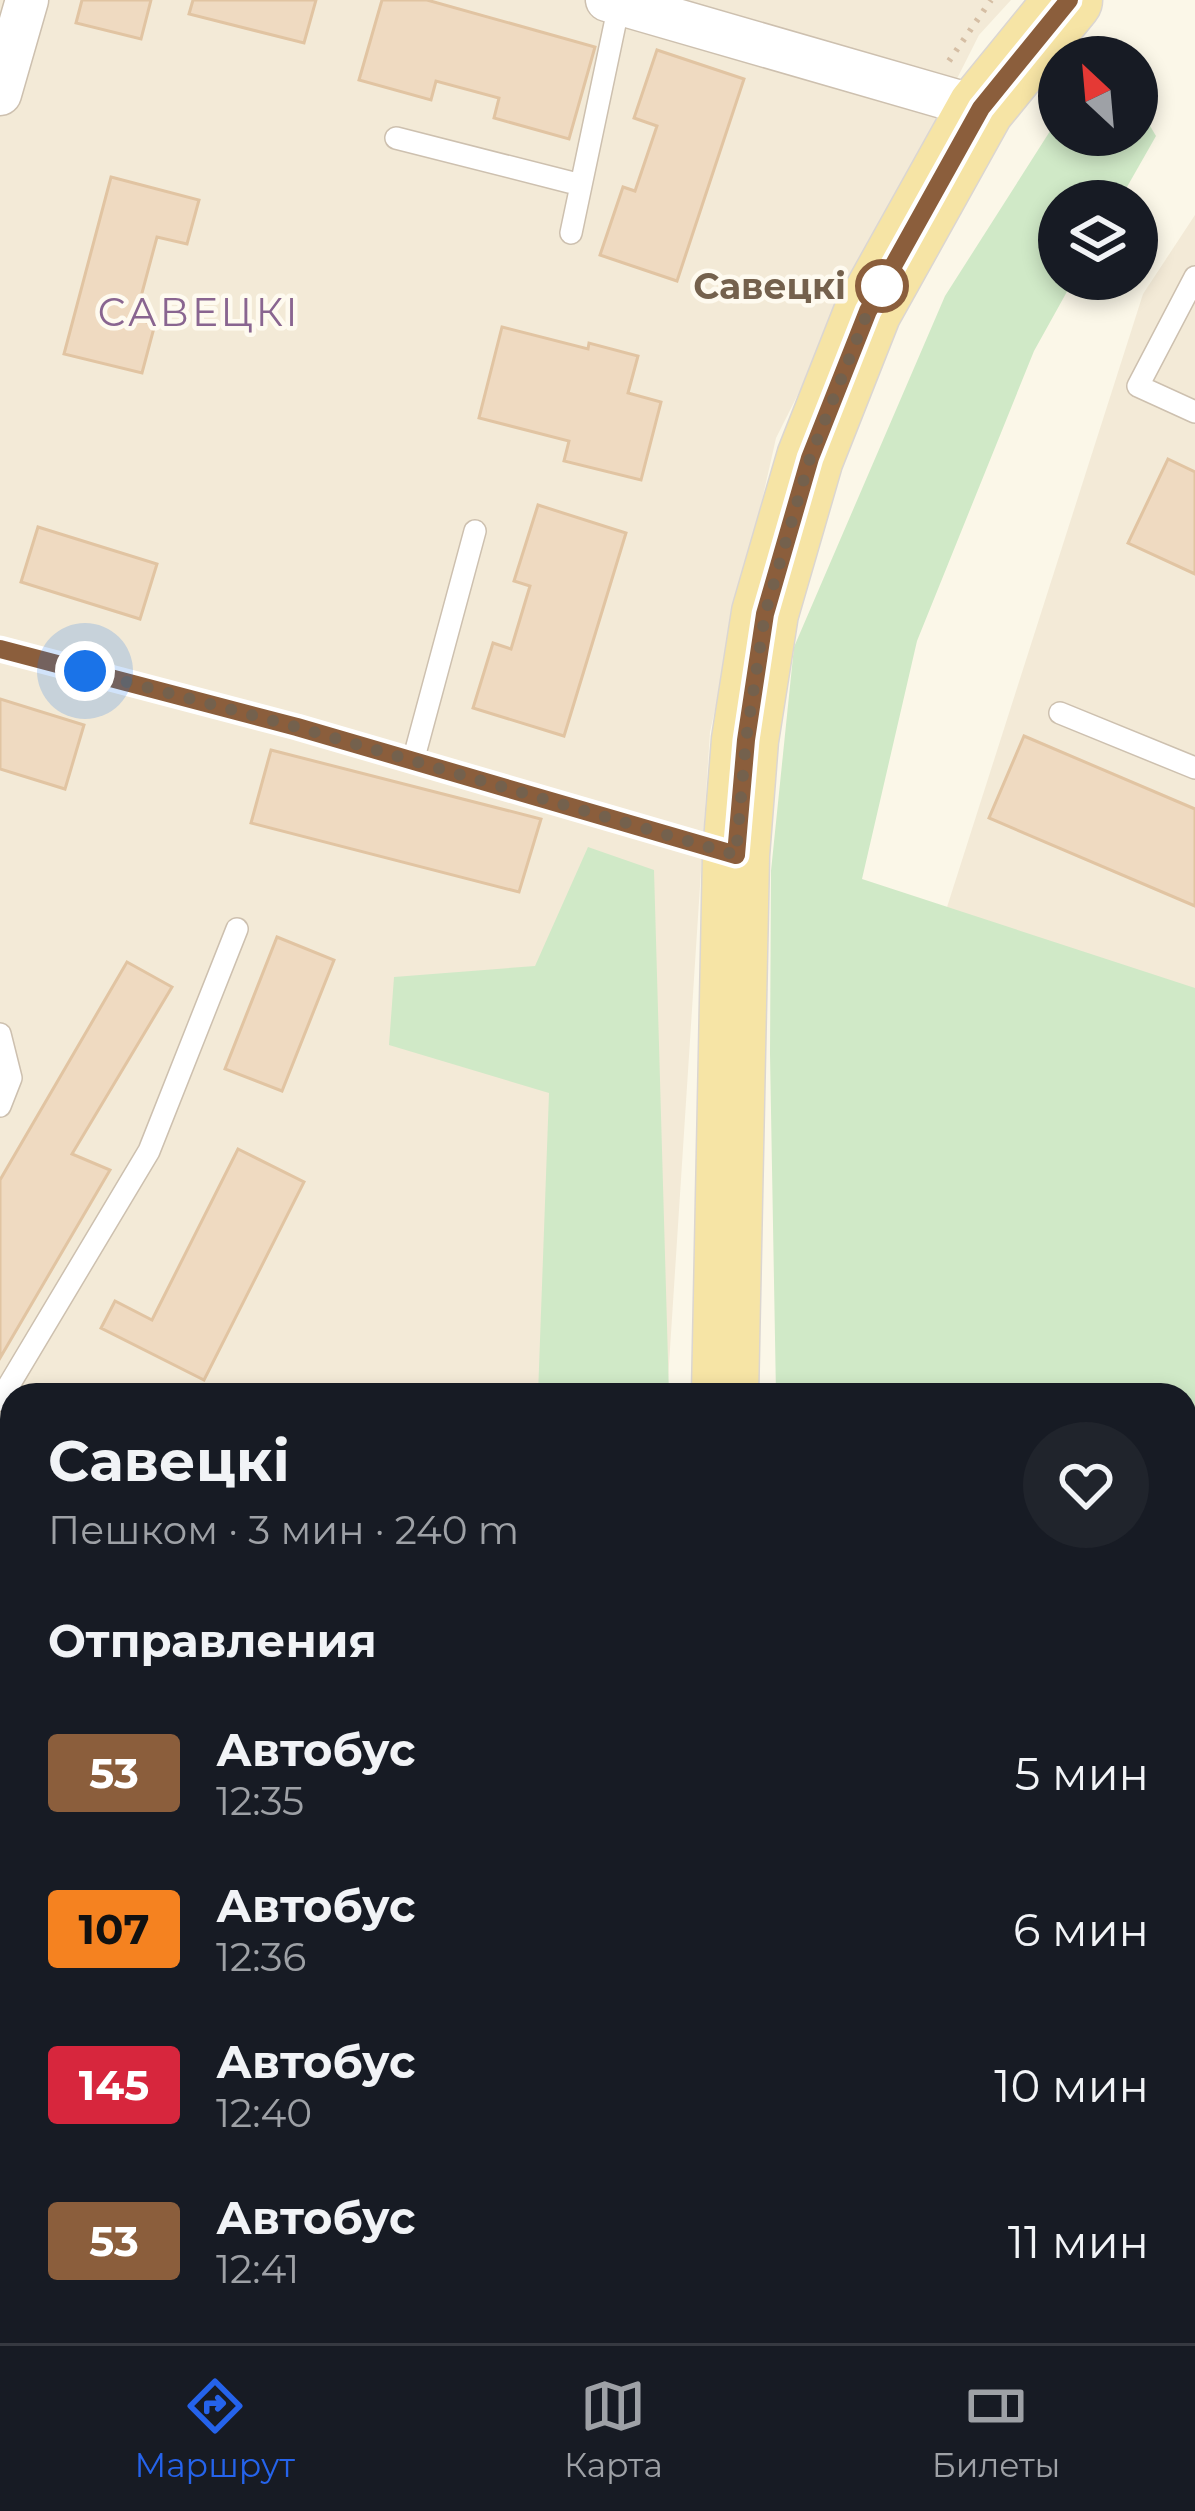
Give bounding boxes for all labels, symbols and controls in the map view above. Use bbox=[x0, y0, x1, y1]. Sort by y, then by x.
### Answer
north arrow bbox=[1038, 36, 1158, 156]
map controls bbox=[1038, 36, 1158, 300]
button: layers bbox=[1038, 180, 1158, 300]
marker: Савецкі bbox=[857, 261, 907, 311]
place label: Савецкі bbox=[693, 264, 846, 308]
district label: САВЕЦКІ bbox=[97, 288, 301, 336]
your location bbox=[55, 641, 115, 701]
button: heart bbox=[1023, 1422, 1149, 1548]
text: Савецкі bbox=[48, 1426, 290, 1495]
text: Пешком · 3 мин · 240 m bbox=[48, 1506, 519, 1554]
text: Отправления bbox=[48, 1613, 377, 1668]
text: Автобус bbox=[216, 1722, 416, 1777]
text: 5 мин bbox=[1015, 1746, 1149, 1801]
text: 53 bbox=[89, 1747, 139, 1799]
text: 12:35 bbox=[216, 1777, 304, 1825]
text: Автобус bbox=[216, 1878, 416, 1933]
text: 6 мин bbox=[1013, 1902, 1149, 1957]
text: 107 bbox=[79, 1903, 149, 1955]
text: 12:36 bbox=[216, 1933, 306, 1981]
text: Автобус bbox=[216, 2034, 416, 2089]
text: 10 мин bbox=[994, 2058, 1149, 2113]
text: 145 bbox=[79, 2059, 149, 2111]
text: 12:40 bbox=[216, 2089, 312, 2137]
text: Автобус bbox=[216, 2190, 416, 2245]
text: 11 мин bbox=[1008, 2214, 1149, 2269]
text: 53 bbox=[89, 2215, 139, 2267]
text: 12:41 bbox=[216, 2245, 299, 2293]
tab: Маршрут bbox=[135, 2373, 295, 2485]
tab: Карта bbox=[564, 2373, 663, 2485]
tab: Билеты bbox=[932, 2373, 1060, 2485]

